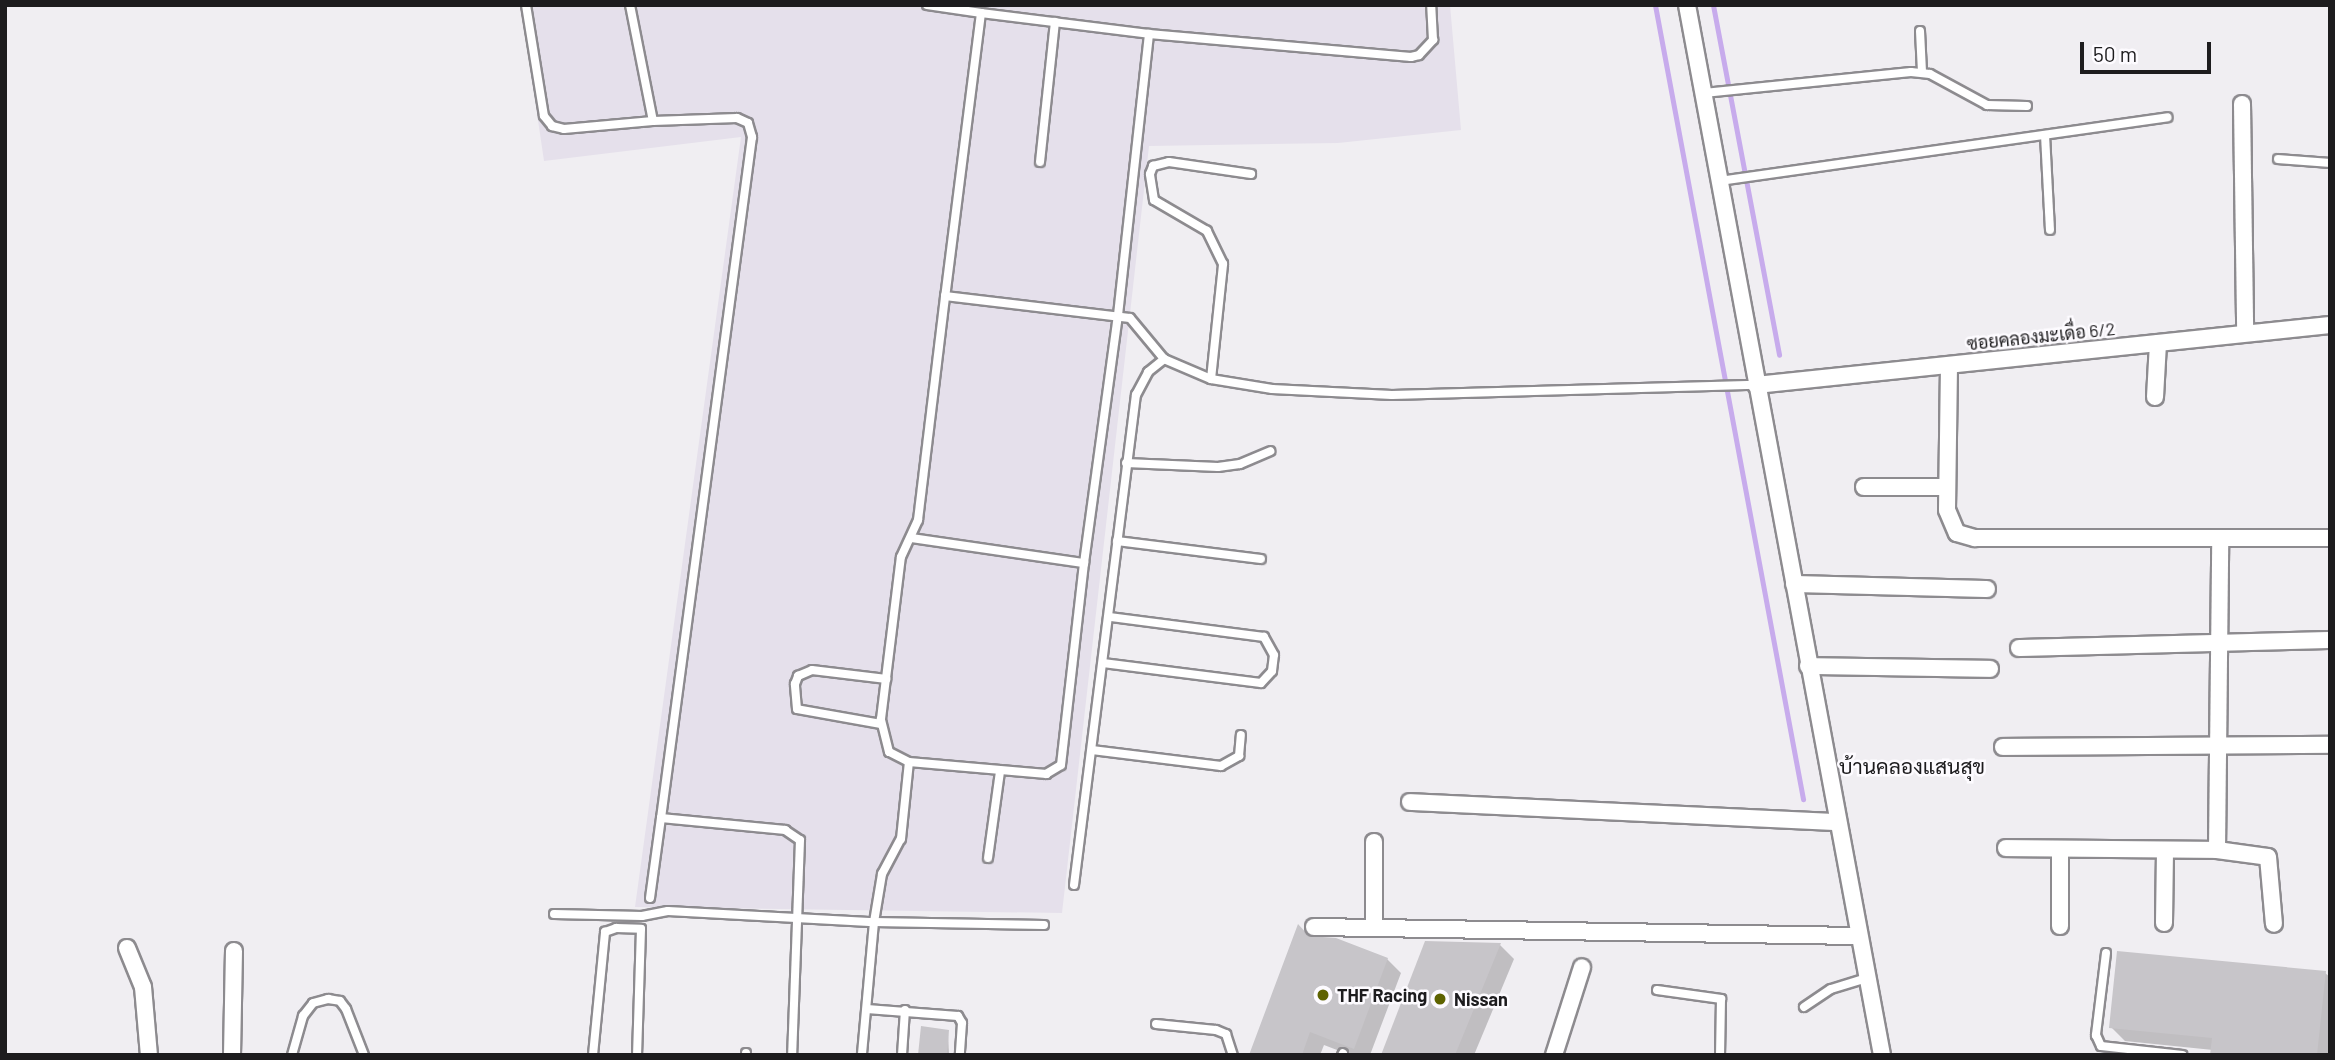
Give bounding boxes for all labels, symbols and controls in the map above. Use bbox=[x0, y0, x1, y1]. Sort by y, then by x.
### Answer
scale bar bbox=[2083, 28, 2214, 72]
text: 50 m bbox=[2093, 41, 2137, 66]
street label: ซอยคลองมะเดื่อ 6/2 bbox=[1966, 317, 2116, 355]
district label: บ้านคลองแสนสุข bbox=[1839, 753, 1985, 779]
place label: THF Racing bbox=[1337, 984, 1427, 1006]
marker: THF Racing bbox=[1315, 987, 1331, 1003]
place label: Nissan bbox=[1454, 988, 1508, 1010]
marker: Nissan bbox=[1432, 991, 1448, 1007]

